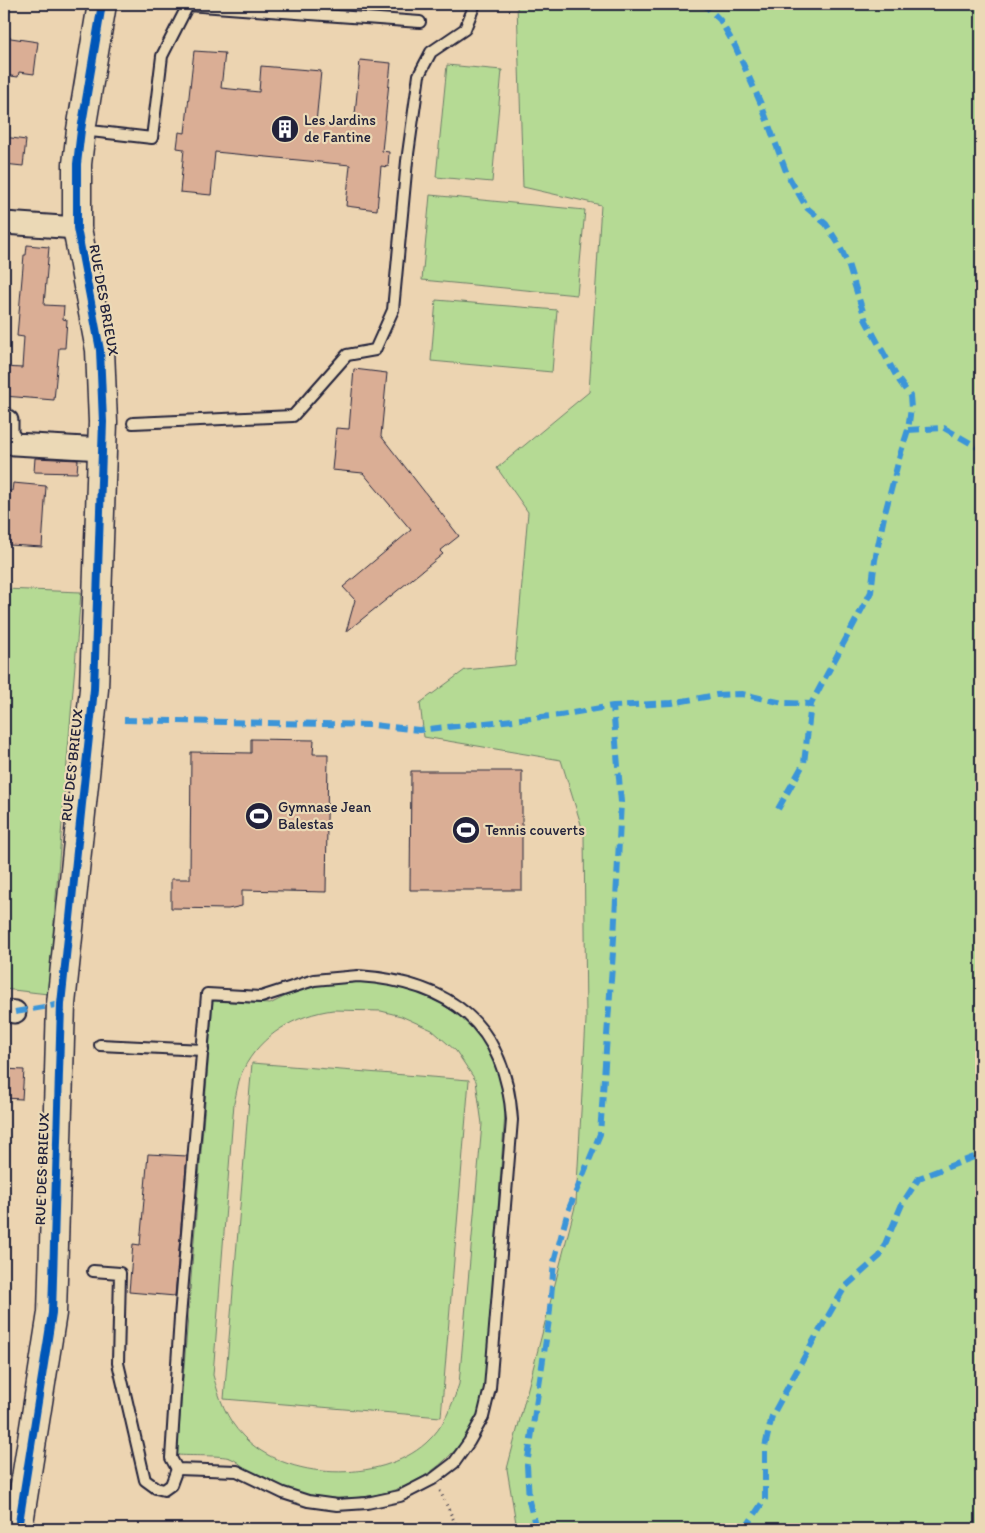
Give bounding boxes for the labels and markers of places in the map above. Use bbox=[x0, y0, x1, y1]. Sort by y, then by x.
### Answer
place label: Les Jardins de Fantine bbox=[304, 111, 376, 146]
building icon: Les Jardins de Fantine bbox=[270, 114, 300, 144]
place label: Gymnase Jean Balestas bbox=[278, 798, 371, 833]
sports icon: Gymnase Jean Balestas bbox=[244, 801, 274, 831]
sports icon: Tennis couverts bbox=[451, 815, 481, 845]
place label: Tennis couverts bbox=[485, 821, 585, 839]

